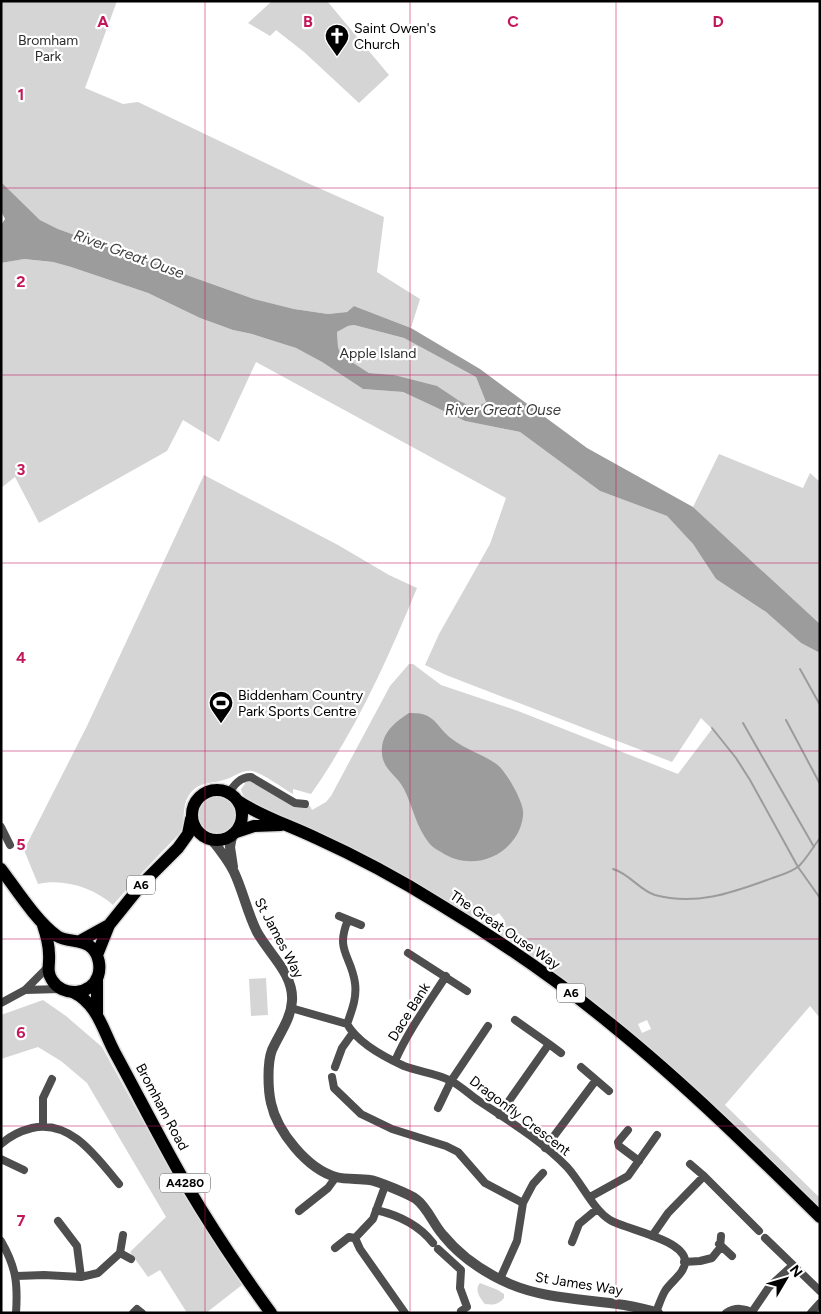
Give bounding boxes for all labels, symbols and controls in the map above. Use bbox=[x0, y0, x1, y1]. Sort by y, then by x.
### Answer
text: A bbox=[97, 12, 109, 31]
text: B bbox=[303, 12, 313, 31]
text: C bbox=[507, 12, 519, 31]
text: D bbox=[712, 12, 724, 31]
place label: Saint Owen's Church bbox=[354, 20, 436, 53]
church icon: Saint Owen's Church bbox=[324, 23, 350, 57]
park label: Bromham Park bbox=[18, 32, 78, 65]
text: 1 bbox=[18, 85, 24, 104]
water label: River Great Ouse bbox=[71, 226, 187, 282]
text: 2 bbox=[16, 272, 26, 291]
park label: Apple Island bbox=[340, 345, 416, 362]
water label: River Great Ouse bbox=[445, 401, 561, 419]
text: 3 bbox=[17, 460, 26, 479]
text: 4 bbox=[16, 648, 26, 667]
place label: Biddenham Country Park Sports Centre bbox=[238, 687, 364, 720]
sports icon: Biddenham Country Park Sports Centre bbox=[208, 690, 234, 724]
text: 5 bbox=[16, 835, 26, 854]
road number: A6 bbox=[127, 876, 155, 894]
street label: The Great Ouse Way bbox=[447, 887, 564, 974]
street label: St James Way bbox=[251, 895, 308, 982]
street label: Dace Bank bbox=[384, 979, 434, 1044]
road number: A6 bbox=[557, 984, 585, 1002]
text: 6 bbox=[16, 1023, 26, 1042]
street label: Bromham Road bbox=[132, 1061, 192, 1153]
street label: Dragonfly Crescent bbox=[466, 1072, 574, 1160]
road number: A4280 bbox=[160, 1174, 210, 1192]
text: 7 bbox=[17, 1211, 26, 1230]
north arrow bbox=[761, 1254, 811, 1304]
text: N bbox=[786, 1262, 806, 1281]
street label: St James Way bbox=[534, 1269, 625, 1299]

